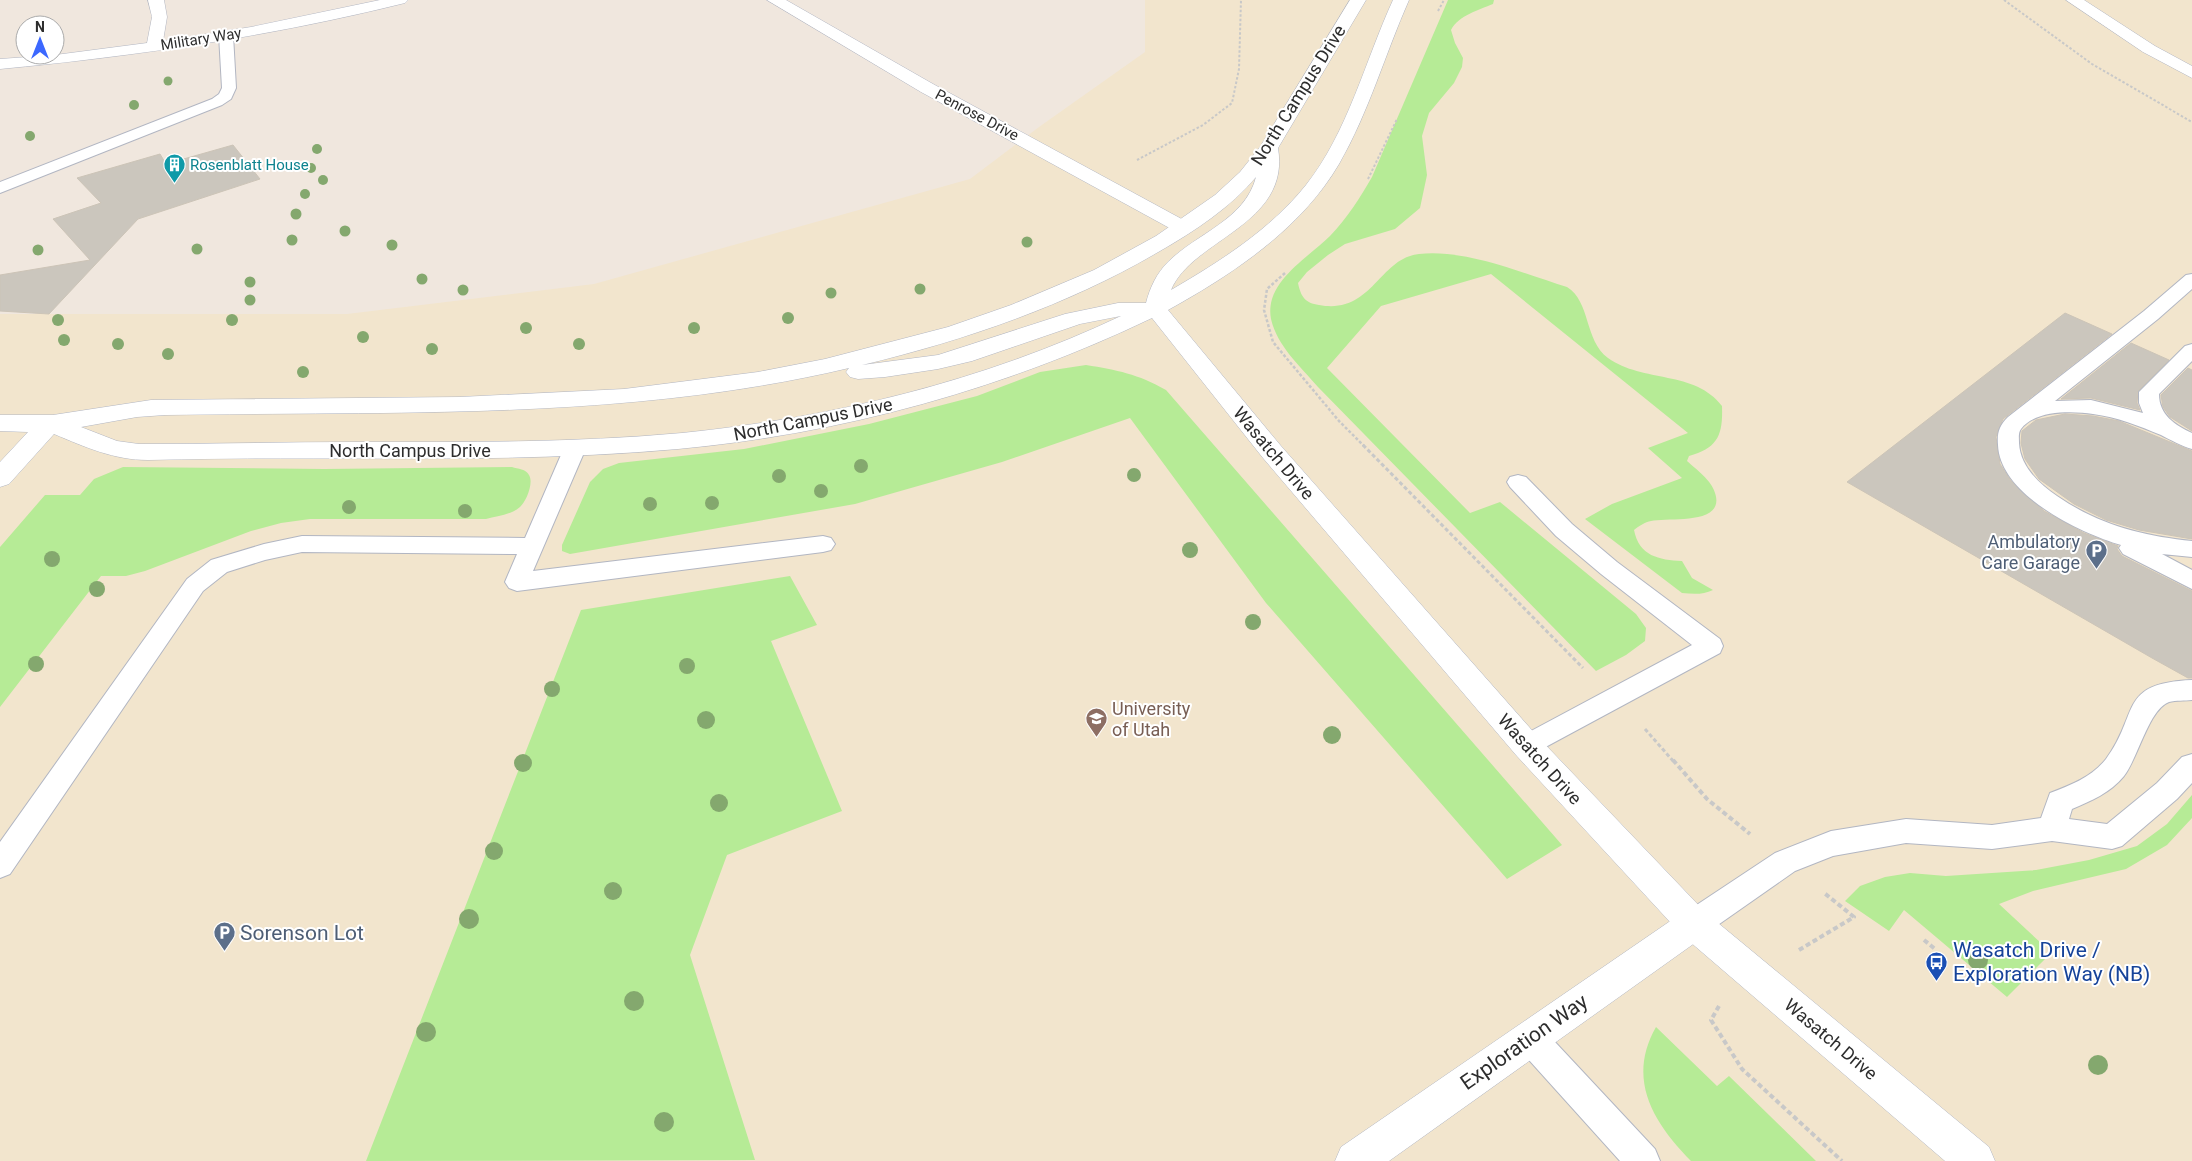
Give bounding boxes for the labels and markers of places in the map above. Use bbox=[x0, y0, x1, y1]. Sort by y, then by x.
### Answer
building icon: Rosenblatt House bbox=[162, 153, 186, 184]
place label: Rosenblatt House bbox=[190, 156, 309, 174]
place label: Ambulatory Care Garage bbox=[1981, 531, 2080, 573]
parking icon: Ambulatory Care Garage bbox=[2084, 539, 2108, 570]
place label: University of Utah bbox=[1112, 698, 1191, 740]
school or university icon: University of Utah bbox=[1084, 706, 1108, 737]
parking icon: Sorenson Lot bbox=[212, 921, 236, 952]
place label: Sorenson Lot bbox=[240, 921, 364, 945]
place label: Wasatch Drive / Exploration Way (NB) bbox=[1953, 938, 2150, 986]
bus stop icon: Wasatch Drive / Exploration Way (NB) bbox=[1925, 950, 1949, 981]

